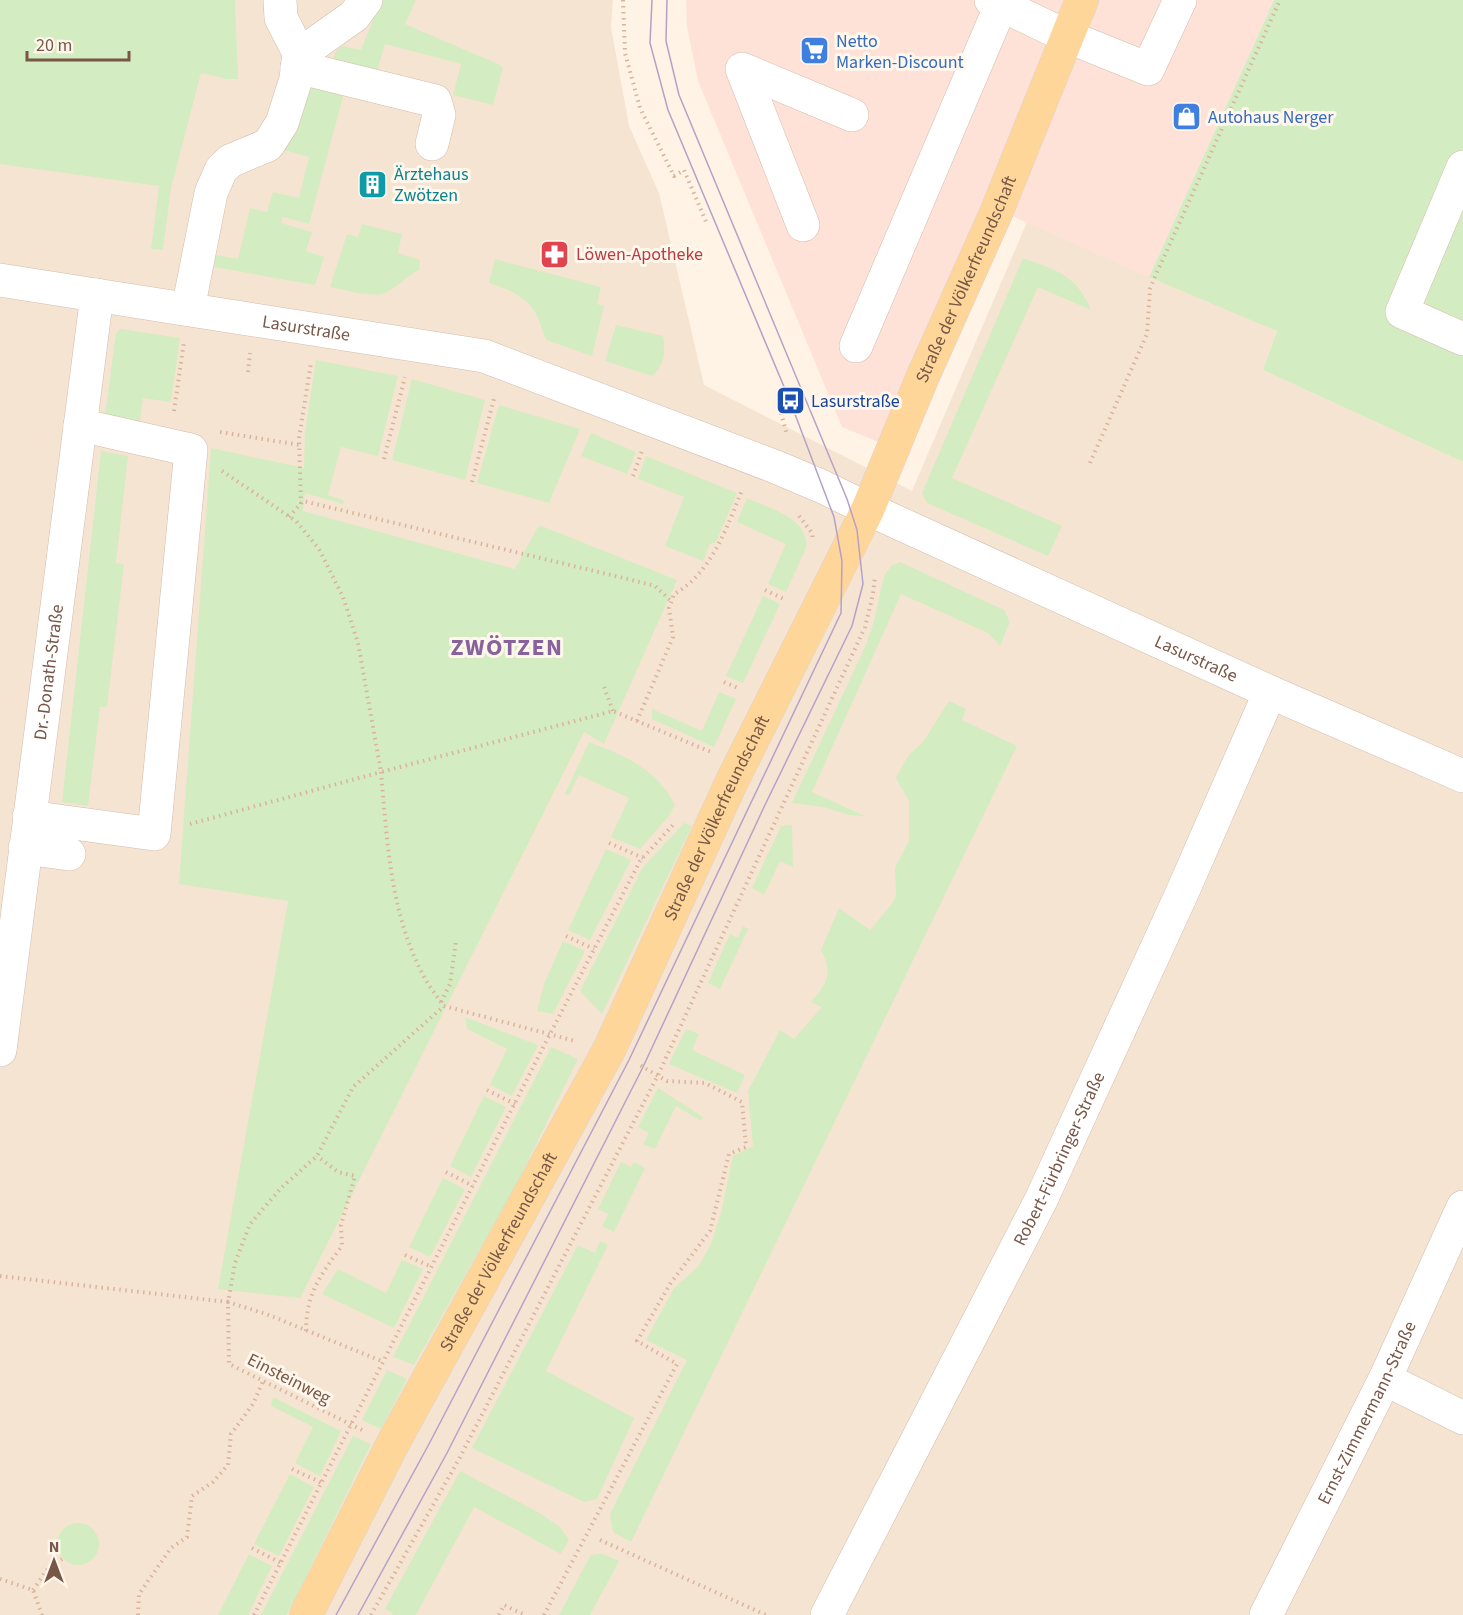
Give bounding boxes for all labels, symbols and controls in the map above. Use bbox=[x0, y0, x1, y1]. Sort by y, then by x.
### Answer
scale bar bbox=[27, 24, 129, 62]
place label: Netto Marken-Discount bbox=[836, 29, 964, 75]
text: 20 m bbox=[36, 33, 72, 58]
supermarket icon: Netto Marken-Discount bbox=[799, 35, 831, 67]
shop icon: Autohaus Nerger bbox=[1171, 101, 1203, 133]
place label: Autohaus Nerger bbox=[1208, 105, 1334, 130]
place label: Ärztehaus Zwötzen bbox=[394, 162, 469, 208]
building icon: Ärztehaus Zwötzen bbox=[357, 168, 389, 200]
street label: Straße der Völkerfreundschaft bbox=[909, 171, 1023, 386]
pharmacy icon: Löwen-Apotheke bbox=[539, 238, 571, 270]
place label: Löwen-Apotheke bbox=[576, 242, 703, 267]
street label: Lasurstraße bbox=[260, 309, 352, 347]
bus stop icon: Lasurstraße bbox=[774, 385, 806, 417]
place label: Lasurstraße bbox=[811, 389, 900, 414]
street label: Dr.-Donath-Straße bbox=[27, 603, 70, 741]
street label: Lasurstraße bbox=[1151, 629, 1242, 688]
district label: ZWÖTZEN bbox=[450, 630, 564, 665]
street label: Straße der Völkerfreundschaft bbox=[657, 711, 776, 925]
street label: Robert-Fürbringer-Straße bbox=[1007, 1068, 1111, 1250]
street label: Straße der Völkerfreundschaft bbox=[433, 1147, 563, 1356]
street label: Ernst-Zimmermann-Straße bbox=[1311, 1317, 1422, 1509]
street label: Einsteinweg bbox=[243, 1347, 335, 1411]
north arrow bbox=[24, 1531, 84, 1591]
text: N bbox=[49, 1536, 59, 1558]

